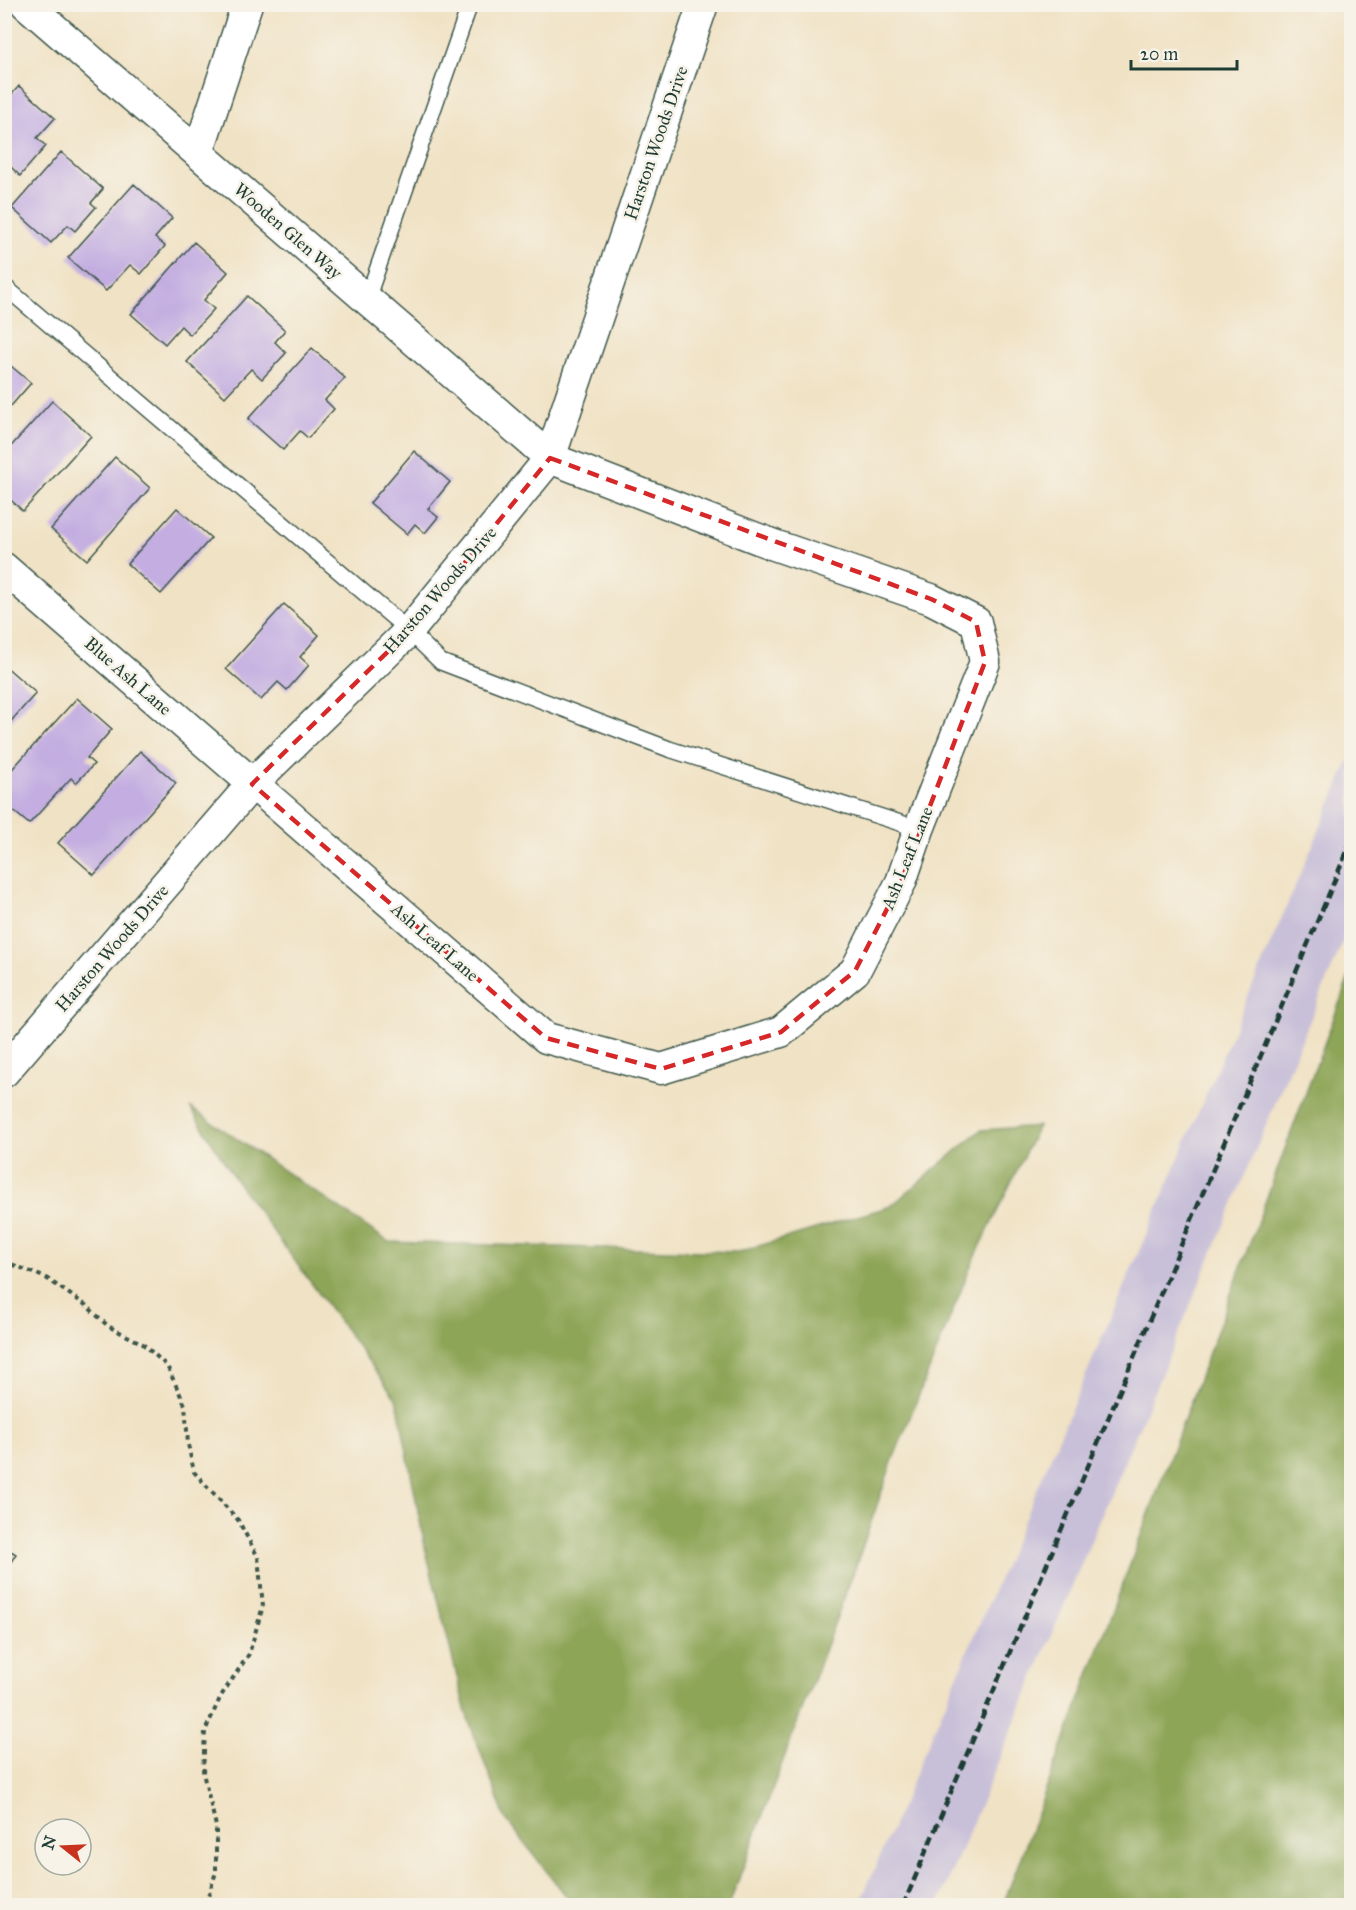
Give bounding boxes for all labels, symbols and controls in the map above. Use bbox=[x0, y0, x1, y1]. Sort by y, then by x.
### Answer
scale bar bbox=[1131, 33, 1238, 71]
text: 20 m bbox=[1140, 43, 1178, 65]
street label: Harston Woods Drive bbox=[619, 63, 693, 223]
street label: Wooden Glen Way bbox=[229, 178, 347, 284]
street label: Harston Woods Drive bbox=[379, 522, 501, 658]
street label: Blue Ash Lane bbox=[80, 632, 176, 720]
street label: Ash Leaf Lane bbox=[876, 803, 938, 914]
street label: Harston Woods Drive bbox=[51, 880, 173, 1016]
street label: Ash Leaf Lane bbox=[386, 897, 483, 986]
north arrow bbox=[33, 1817, 93, 1877]
text: N bbox=[38, 1833, 60, 1852]

